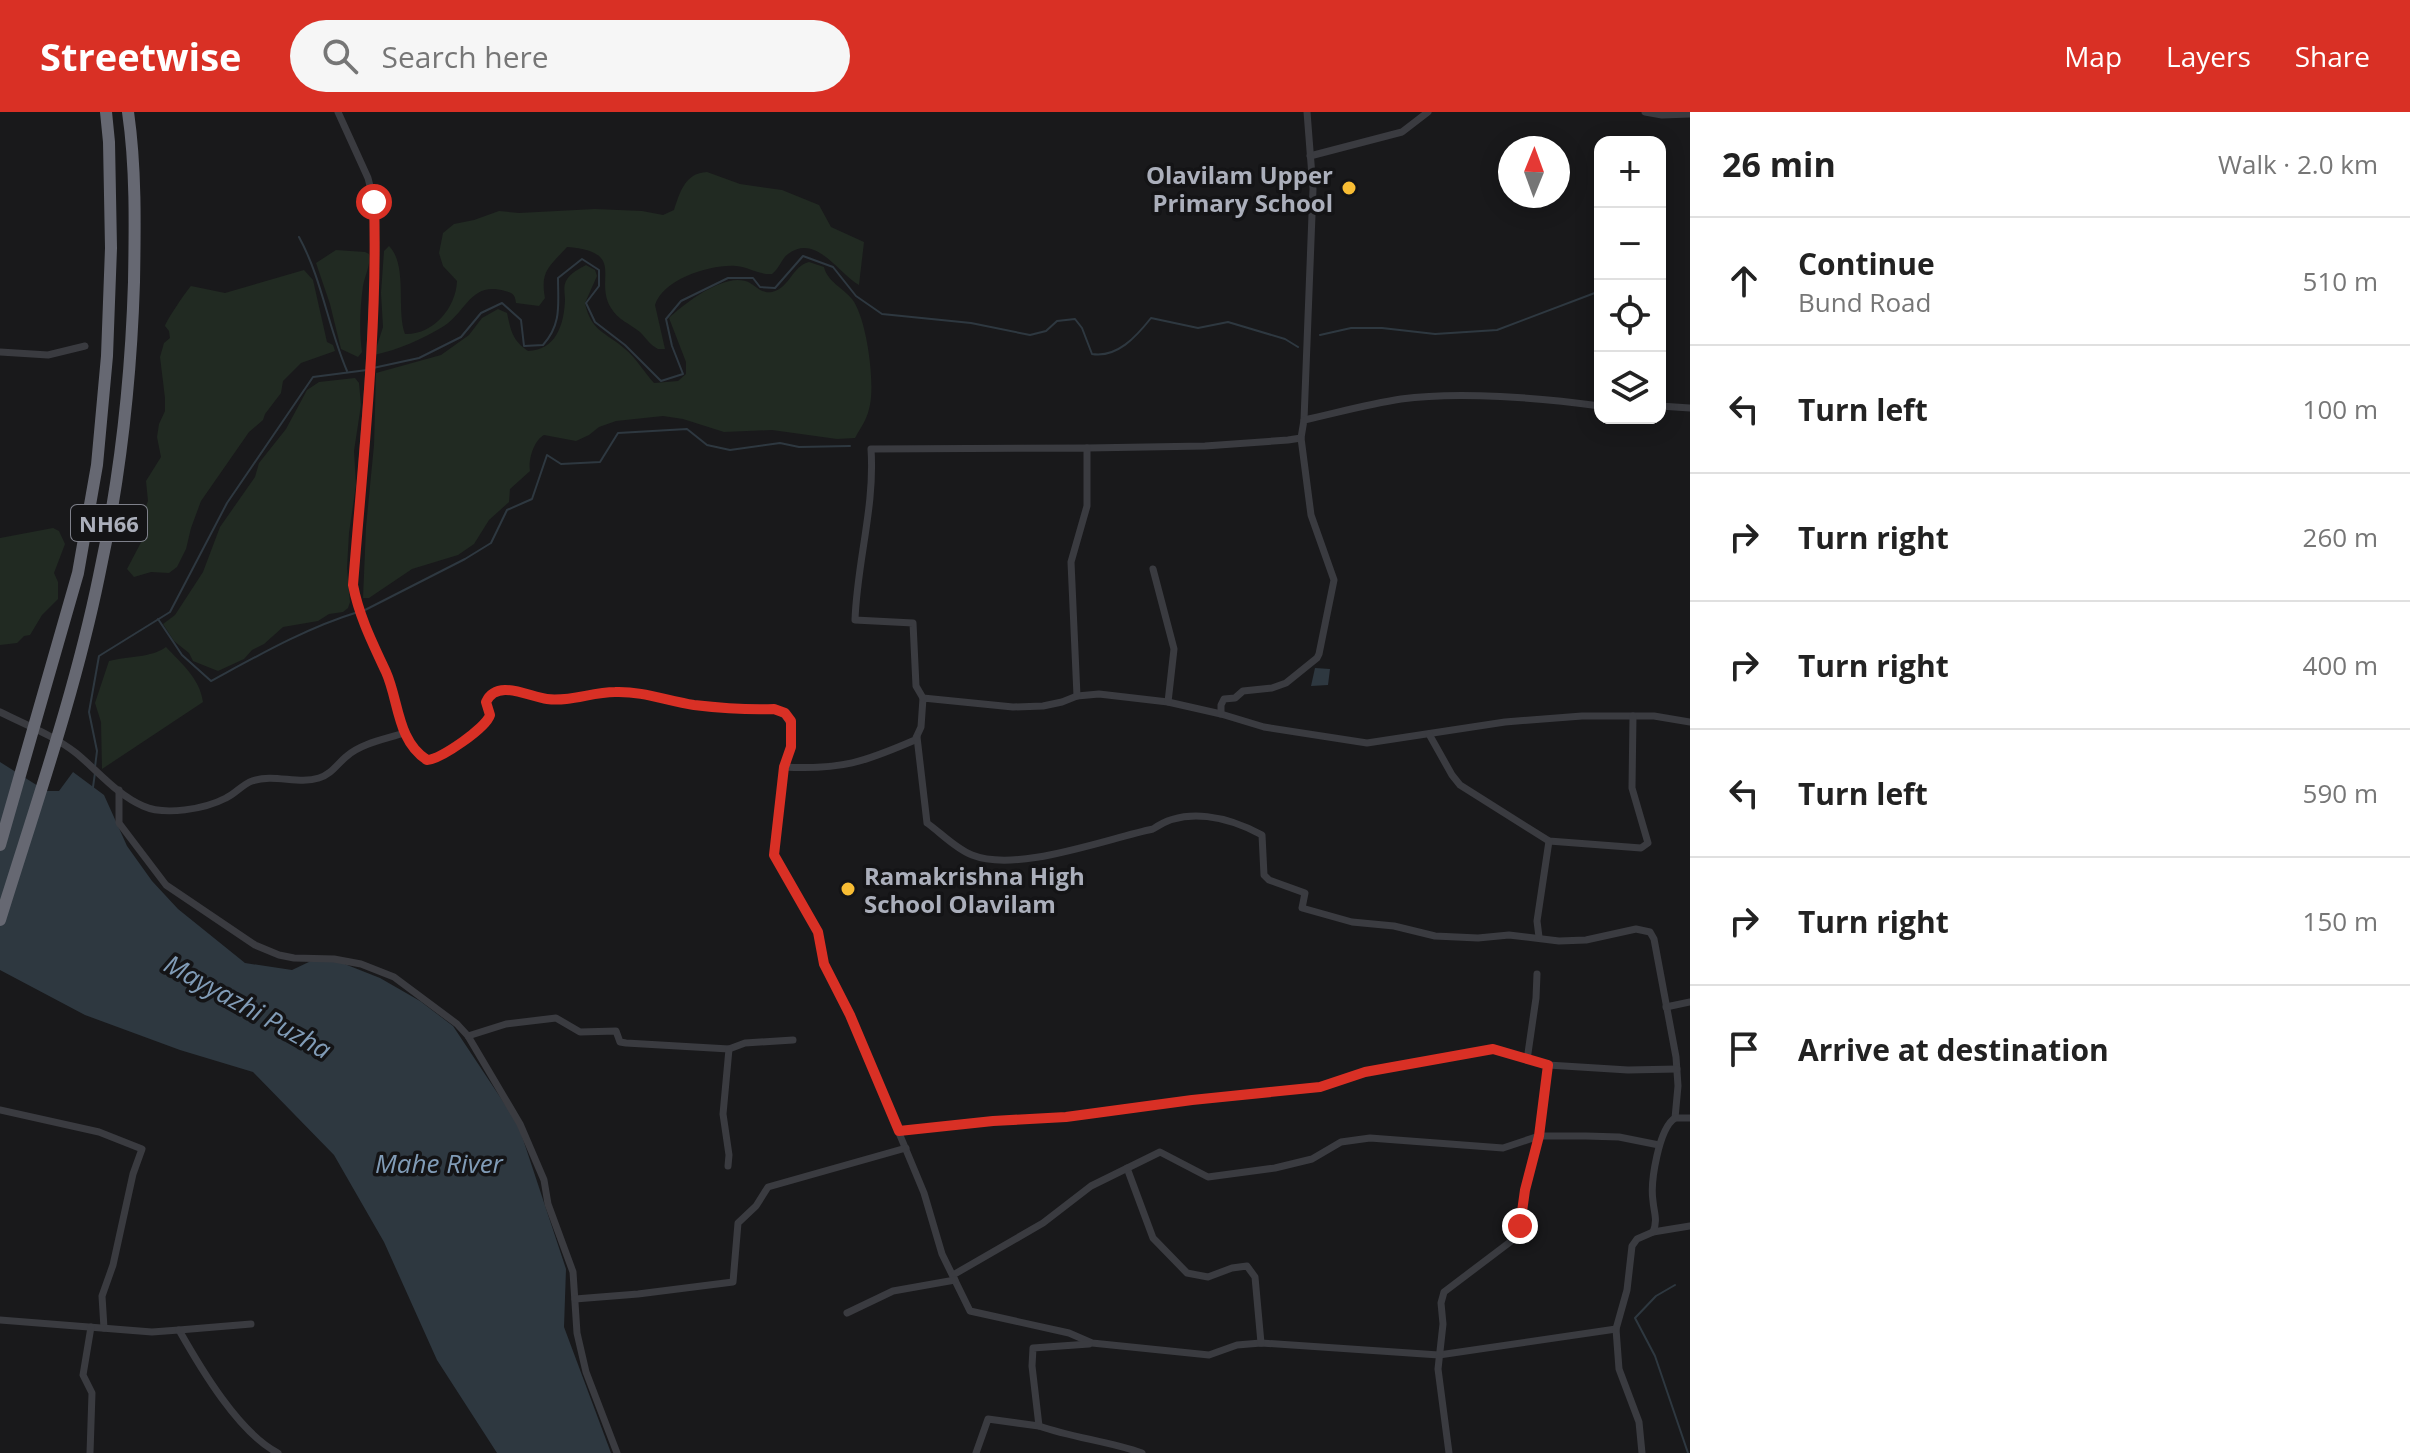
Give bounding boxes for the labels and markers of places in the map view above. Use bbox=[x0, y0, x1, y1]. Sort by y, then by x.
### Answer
place label: Olavilam Upper Primary School bbox=[1146, 158, 1333, 219]
marker: Olavilam Upper Primary School bbox=[1340, 179, 1358, 197]
place label: Ramakrishna High School Olavilam bbox=[864, 859, 1085, 920]
marker: Ramakrishna High School Olavilam bbox=[839, 880, 857, 898]

